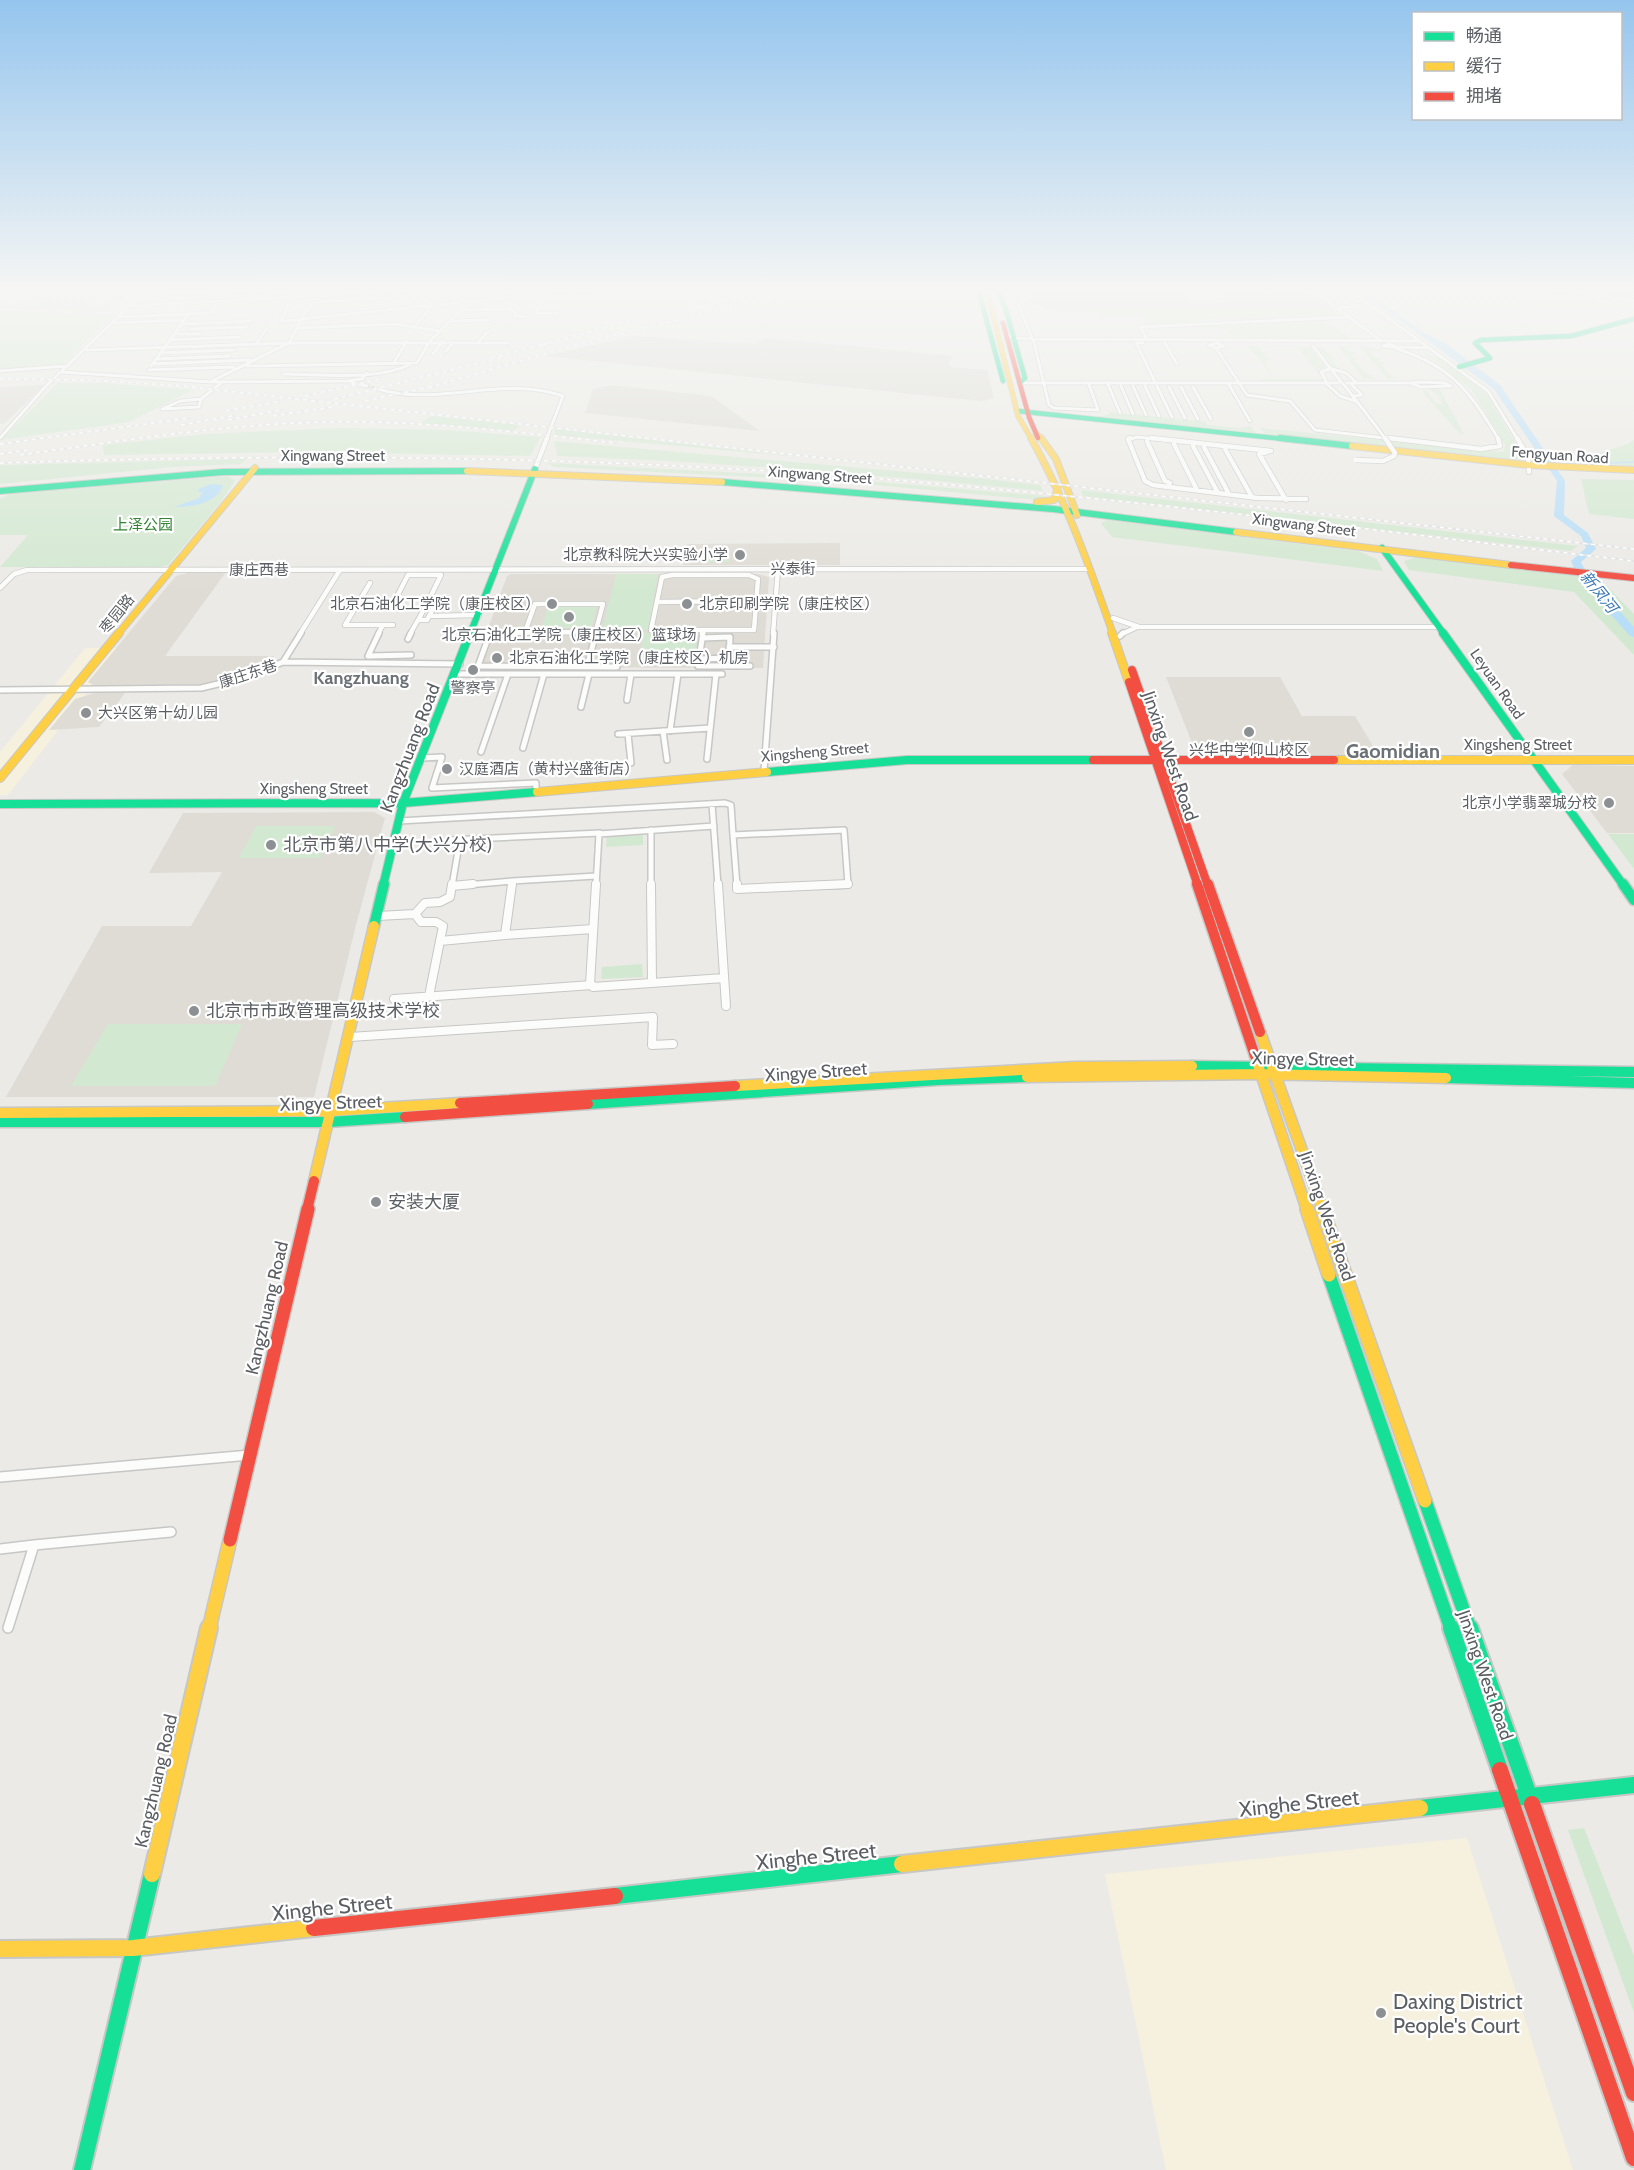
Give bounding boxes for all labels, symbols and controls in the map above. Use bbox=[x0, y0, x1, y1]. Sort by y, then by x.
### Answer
legend bbox=[1412, 12, 1622, 120]
text: 畅通 bbox=[1466, 25, 1502, 47]
text: 缓行 bbox=[1466, 55, 1502, 77]
text: 拥堵 bbox=[1466, 85, 1502, 107]
street label: Fengyuan Road bbox=[1511, 443, 1609, 467]
street label: Xingwang Street bbox=[281, 447, 385, 465]
street label: Xingwang Street bbox=[767, 462, 873, 488]
street label: Xingwang Street bbox=[1251, 510, 1357, 540]
park label: 上泽公园 bbox=[113, 516, 173, 534]
place label: 北京教科院大兴实验小学 bbox=[563, 546, 728, 564]
marker: 北京教科院大兴实验小学 bbox=[733, 548, 747, 562]
street label: 兴泰街 bbox=[770, 560, 816, 578]
street label: 康庄西巷 bbox=[229, 561, 289, 579]
water label: 新凤河 bbox=[1577, 567, 1623, 619]
street label: 枣园路 bbox=[96, 591, 138, 637]
place label: 北京石油化工学院（康庄校区） bbox=[330, 595, 540, 613]
place label: 北京印刷学院（康庄校区） bbox=[699, 595, 879, 613]
marker: 北京石油化工学院（康庄校区） bbox=[545, 597, 559, 611]
marker: 北京印刷学院（康庄校区） bbox=[680, 597, 694, 611]
marker: 北京石油化工学院（康庄校区）篮球场 bbox=[562, 610, 576, 624]
place label: 北京石油化工学院（康庄校区）篮球场 bbox=[441, 626, 697, 644]
street label: Leyuan Road bbox=[1466, 645, 1528, 723]
place label: 北京石油化工学院（康庄校区）机房 bbox=[509, 649, 749, 667]
marker: 北京石油化工学院（康庄校区）机房 bbox=[490, 651, 504, 665]
street label: 康庄东巷 bbox=[217, 656, 279, 692]
marker: 警察亭 bbox=[466, 663, 480, 677]
district label: Kangzhuang bbox=[313, 667, 409, 689]
place label: 警察亭 bbox=[450, 679, 496, 697]
street label: Kangzhuang Road bbox=[375, 680, 445, 816]
street label: Jinxing West Road bbox=[1137, 687, 1203, 824]
place label: 大兴区第十幼儿园 bbox=[98, 704, 218, 722]
marker: 大兴区第十幼儿园 bbox=[79, 706, 93, 720]
marker: 兴华中学仰山校区 bbox=[1242, 725, 1256, 739]
street label: Xingsheng Street bbox=[1464, 736, 1572, 754]
street label: Xingsheng Street bbox=[760, 738, 870, 766]
district label: Gaomidian bbox=[1346, 739, 1440, 763]
place label: 兴华中学仰山校区 bbox=[1189, 741, 1309, 759]
place label: 汉庭酒店（黄村兴盛街店） bbox=[459, 760, 639, 778]
marker: 汉庭酒店（黄村兴盛街店） bbox=[440, 762, 454, 776]
street label: Xingsheng Street bbox=[260, 780, 368, 798]
place label: 北京小学翡翠城分校 bbox=[1462, 794, 1597, 812]
marker: 北京小学翡翠城分校 bbox=[1602, 796, 1616, 810]
place label: 北京市第八中学(大兴分校) bbox=[283, 834, 492, 856]
marker: 北京市第八中学(大兴分校) bbox=[264, 838, 278, 852]
place label: 北京市市政管理高级技术学校 bbox=[206, 1000, 440, 1022]
marker: 北京市市政管理高级技术学校 bbox=[187, 1004, 201, 1018]
street label: Xingye Street bbox=[1252, 1047, 1354, 1071]
street label: Xingye Street bbox=[764, 1057, 868, 1087]
street label: Xingye Street bbox=[279, 1090, 383, 1116]
street label: Jinxing West Road bbox=[1294, 1147, 1360, 1284]
place label: 安装大厦 bbox=[388, 1191, 460, 1213]
marker: 安装大厦 bbox=[369, 1195, 383, 1209]
street label: Kangzhuang Road bbox=[241, 1239, 293, 1377]
street label: Jinxing West Road bbox=[1452, 1606, 1518, 1743]
street label: Kangzhuang Road bbox=[130, 1712, 182, 1850]
street label: Xinghe Street bbox=[1238, 1784, 1360, 1822]
street label: Xinghe Street bbox=[755, 1837, 877, 1875]
street label: Xinghe Street bbox=[271, 1888, 393, 1926]
place label: Daxing District People's Court bbox=[1393, 1989, 1523, 2038]
marker: Daxing District People's Court bbox=[1374, 2006, 1388, 2020]

